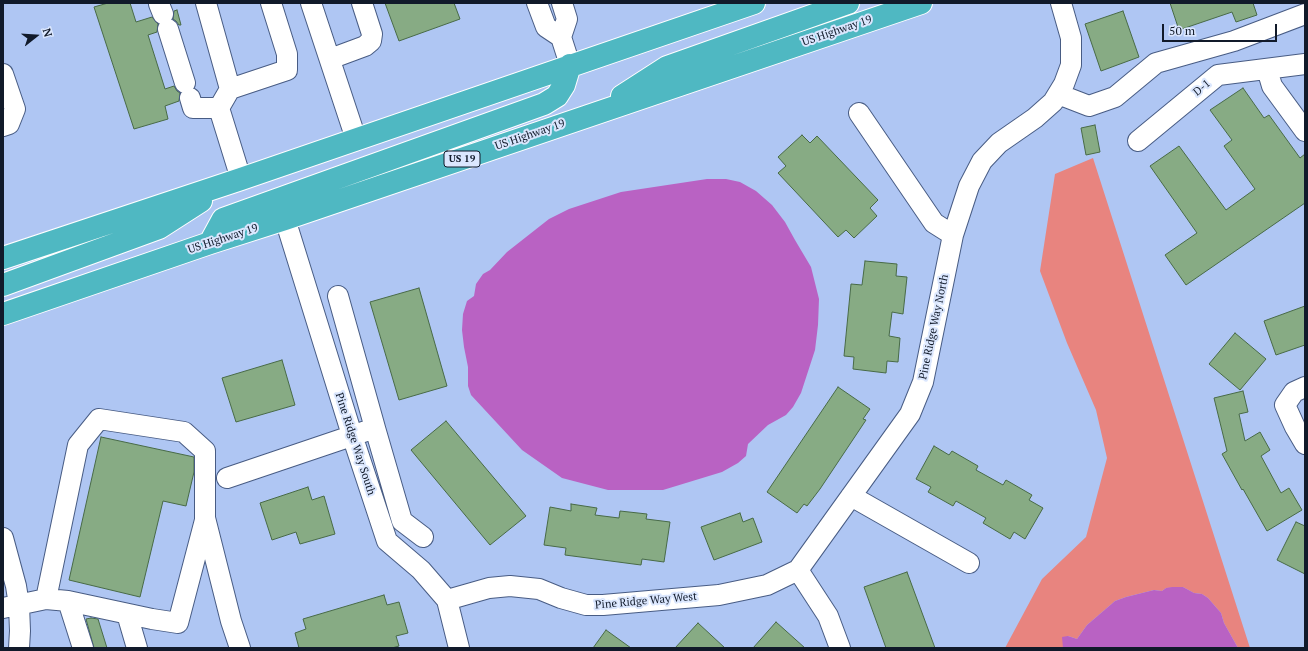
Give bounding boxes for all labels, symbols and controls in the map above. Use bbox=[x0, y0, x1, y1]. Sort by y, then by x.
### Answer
street label: US Highway 19 bbox=[800, 13, 874, 49]
north arrow bbox=[16, 16, 56, 56]
scale bar bbox=[1164, 16, 1279, 42]
text: 50 m bbox=[1169, 23, 1195, 38]
text: N bbox=[40, 26, 55, 39]
street label: D-1 bbox=[1191, 77, 1213, 99]
street label: US Highway 19 bbox=[493, 117, 567, 153]
road number: US 19 bbox=[444, 151, 480, 167]
street label: US Highway 19 bbox=[186, 221, 260, 257]
street label: Pine Ridge Way North bbox=[916, 273, 952, 381]
street label: Pine Ridge Way South bbox=[332, 391, 378, 497]
street label: Pine Ridge Way West bbox=[594, 590, 698, 612]

